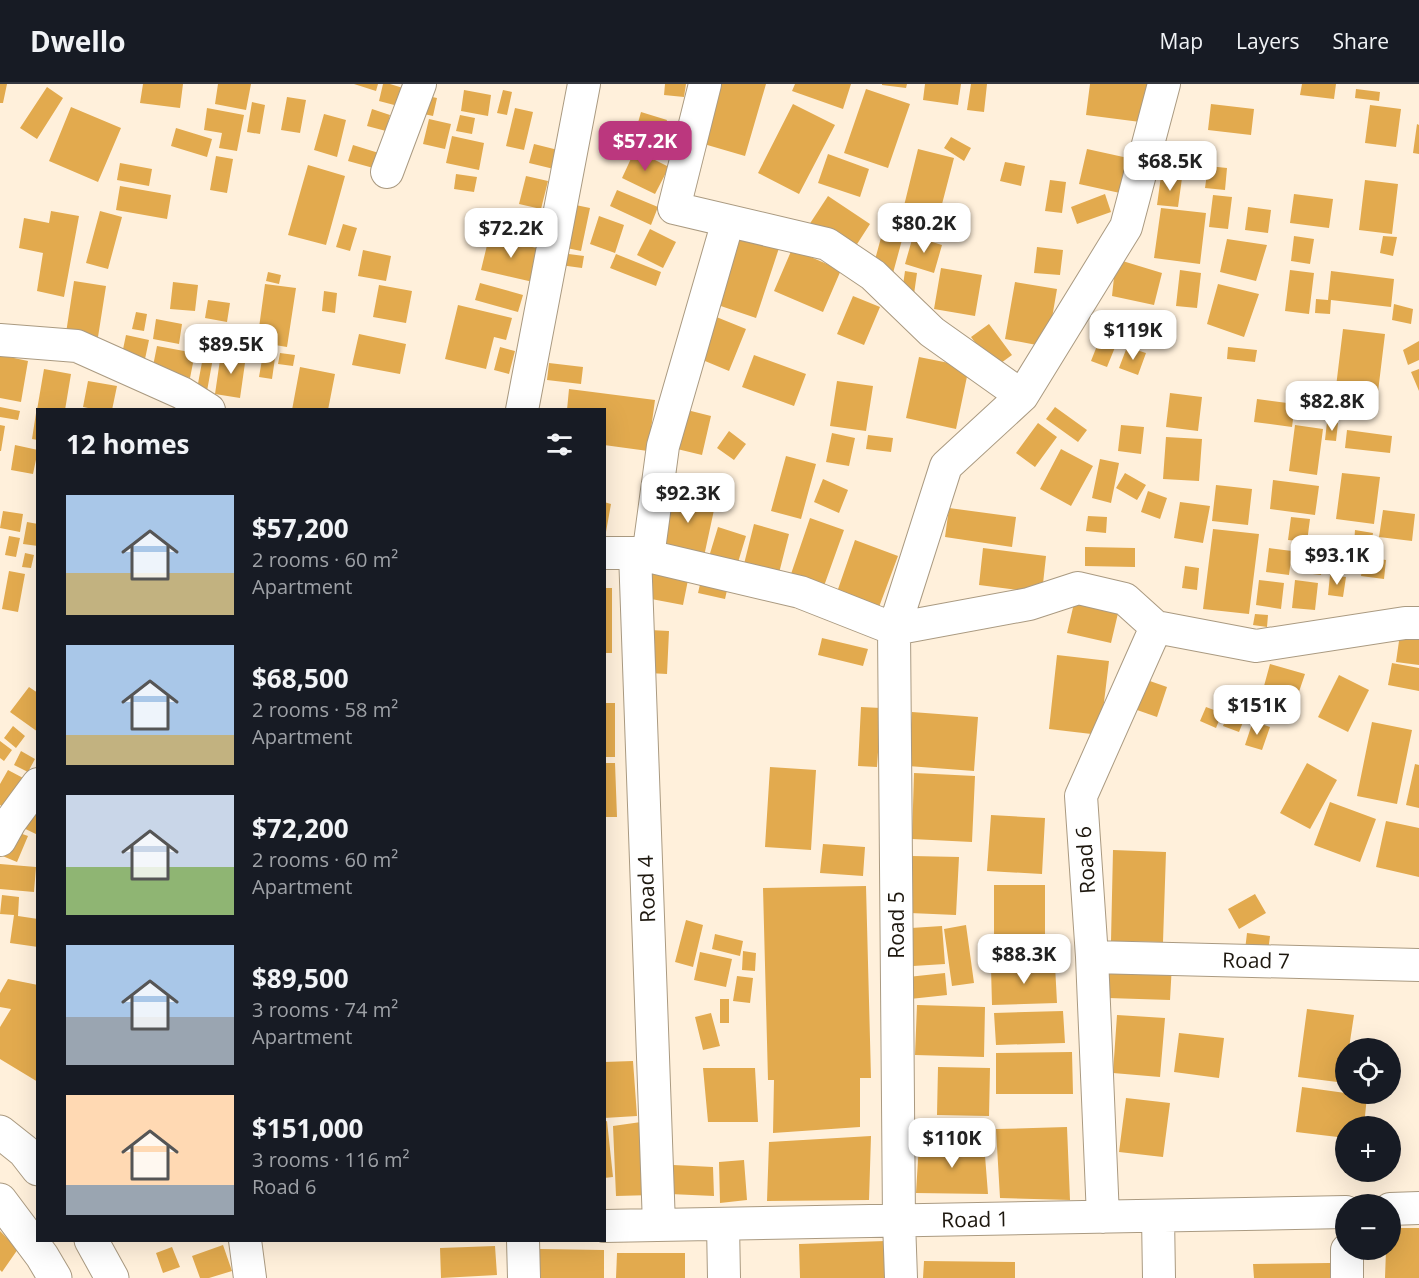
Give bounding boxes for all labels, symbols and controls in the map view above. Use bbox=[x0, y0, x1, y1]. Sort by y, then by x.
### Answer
text: Dwello bbox=[30, 22, 126, 60]
text: Map bbox=[1160, 27, 1203, 55]
text: Layers bbox=[1236, 27, 1300, 55]
text: Share bbox=[1333, 27, 1389, 55]
pin: $57.2K bbox=[596, 121, 694, 172]
text: $57.2K bbox=[613, 127, 677, 154]
pin: $68.5K bbox=[1121, 141, 1219, 192]
text: $68.5K bbox=[1138, 147, 1202, 174]
pin: $80.2K bbox=[875, 203, 973, 254]
pin: $72.2K bbox=[462, 208, 560, 259]
text: $80.2K bbox=[892, 209, 956, 236]
text: $72.2K bbox=[479, 214, 543, 241]
pin: $119K bbox=[1091, 310, 1175, 361]
text: $119K bbox=[1103, 316, 1163, 343]
pin: $89.5K bbox=[182, 324, 280, 375]
text: $89.5K bbox=[199, 330, 263, 357]
pin: $82.8K bbox=[1283, 381, 1381, 432]
text: $82.8K bbox=[1300, 387, 1364, 414]
text: 12 homes bbox=[66, 426, 190, 462]
icon: filters bbox=[543, 428, 576, 461]
pin: $92.3K bbox=[639, 473, 737, 524]
text: $92.3K bbox=[656, 479, 720, 506]
text: $57,200 bbox=[252, 510, 349, 546]
icon: home bbox=[114, 519, 186, 591]
pin: $93.1K bbox=[1288, 535, 1386, 586]
text: $93.1K bbox=[1305, 541, 1369, 568]
text: 2 rooms · 60 m² bbox=[252, 546, 398, 573]
text: Apartment bbox=[252, 573, 352, 600]
text: $68,500 bbox=[252, 660, 349, 696]
icon: home bbox=[114, 669, 186, 741]
pin: $151K bbox=[1215, 685, 1299, 736]
text: $151K bbox=[1227, 691, 1287, 718]
text: 2 rooms · 58 m² bbox=[252, 696, 398, 723]
text: Apartment bbox=[252, 723, 352, 750]
text: $72,200 bbox=[252, 810, 349, 846]
icon: home bbox=[114, 819, 186, 891]
street label: Road 6 bbox=[1069, 825, 1101, 895]
text: 2 rooms · 60 m² bbox=[252, 846, 398, 873]
street label: Road 4 bbox=[631, 855, 661, 923]
text: Apartment bbox=[252, 873, 352, 900]
street label: Road 5 bbox=[882, 891, 910, 959]
pin: $88.3K bbox=[975, 934, 1073, 985]
text: $88.3K bbox=[992, 940, 1056, 967]
street label: Road 7 bbox=[1222, 945, 1290, 975]
text: $89,500 bbox=[252, 960, 349, 996]
icon: home bbox=[114, 969, 186, 1041]
text: 3 rooms · 74 m² bbox=[252, 996, 398, 1023]
text: Apartment bbox=[252, 1023, 352, 1050]
map controls bbox=[1335, 1038, 1401, 1260]
button: locate bbox=[1335, 1038, 1401, 1104]
text: $151,000 bbox=[252, 1110, 363, 1146]
button: + bbox=[1335, 1116, 1401, 1182]
pin: $110K bbox=[910, 1118, 994, 1169]
icon: home bbox=[114, 1119, 186, 1191]
text: $110K bbox=[922, 1124, 982, 1151]
text: 3 rooms · 116 m² bbox=[252, 1146, 410, 1173]
text: Road 6 bbox=[252, 1173, 316, 1200]
button: − bbox=[1335, 1194, 1401, 1260]
street label: Road 1 bbox=[941, 1204, 1009, 1234]

